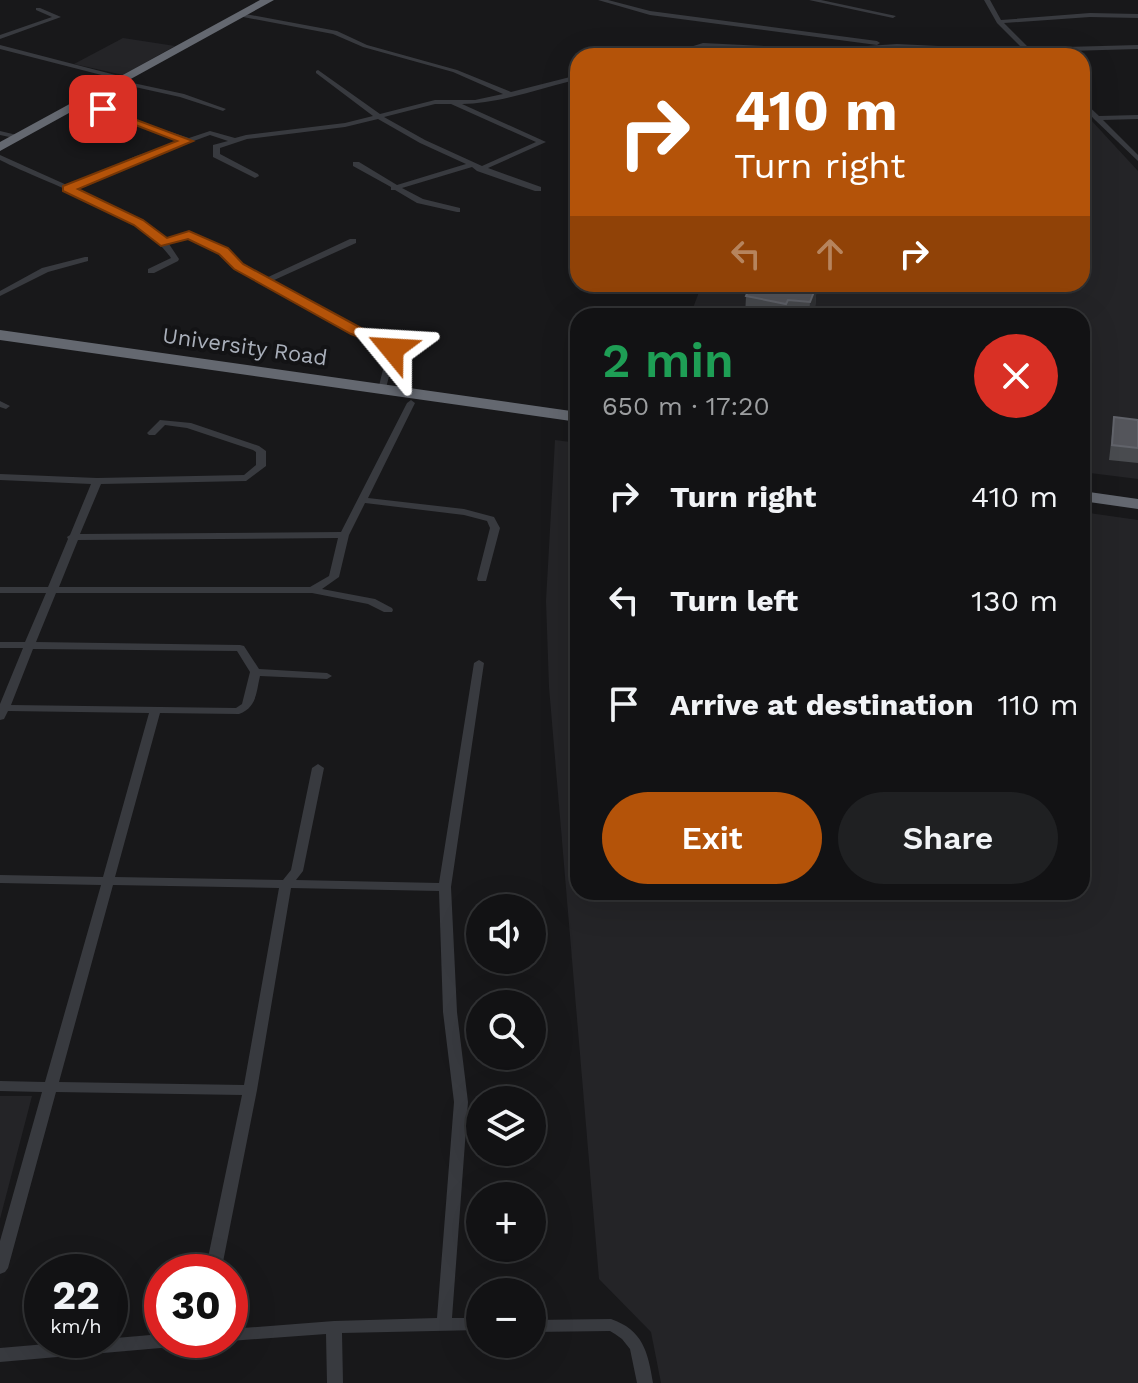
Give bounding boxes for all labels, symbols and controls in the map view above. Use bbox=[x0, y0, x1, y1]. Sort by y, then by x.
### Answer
pin bbox=[69, 75, 137, 143]
text: 410 m bbox=[734, 78, 898, 144]
icon: right bbox=[602, 80, 706, 184]
icon: arrive bbox=[81, 87, 125, 131]
text: Turn right bbox=[734, 145, 905, 187]
icon: left bbox=[724, 232, 768, 276]
icon: ahead bbox=[808, 232, 852, 276]
icon: right bbox=[892, 232, 936, 276]
position arrow bbox=[350, 307, 434, 391]
street label: University Road bbox=[161, 323, 329, 370]
text: 2 min bbox=[602, 332, 734, 389]
button: close bbox=[974, 334, 1058, 418]
text: 650 m · 17:20 bbox=[602, 391, 770, 421]
icon: right bbox=[602, 474, 646, 518]
text: Turn right bbox=[670, 479, 816, 514]
text: 410 m bbox=[971, 479, 1058, 514]
icon: left bbox=[602, 578, 646, 622]
text: Turn left bbox=[670, 583, 798, 618]
text: 130 m bbox=[971, 583, 1058, 618]
icon: arrive bbox=[602, 682, 646, 726]
text: Arrive at destination bbox=[670, 687, 974, 722]
text: 110 m bbox=[998, 687, 1079, 722]
button: Exit bbox=[602, 792, 822, 884]
button: Share bbox=[838, 792, 1058, 884]
map controls bbox=[466, 894, 546, 1358]
button: sound bbox=[466, 894, 546, 974]
button: search bbox=[466, 990, 546, 1070]
button: layers bbox=[466, 1086, 546, 1166]
button: + bbox=[466, 1182, 546, 1262]
speed limit sign: 30 bbox=[144, 1254, 248, 1358]
text: 22 bbox=[52, 1272, 100, 1319]
button: − bbox=[466, 1278, 546, 1358]
text: km/h bbox=[50, 1314, 102, 1338]

